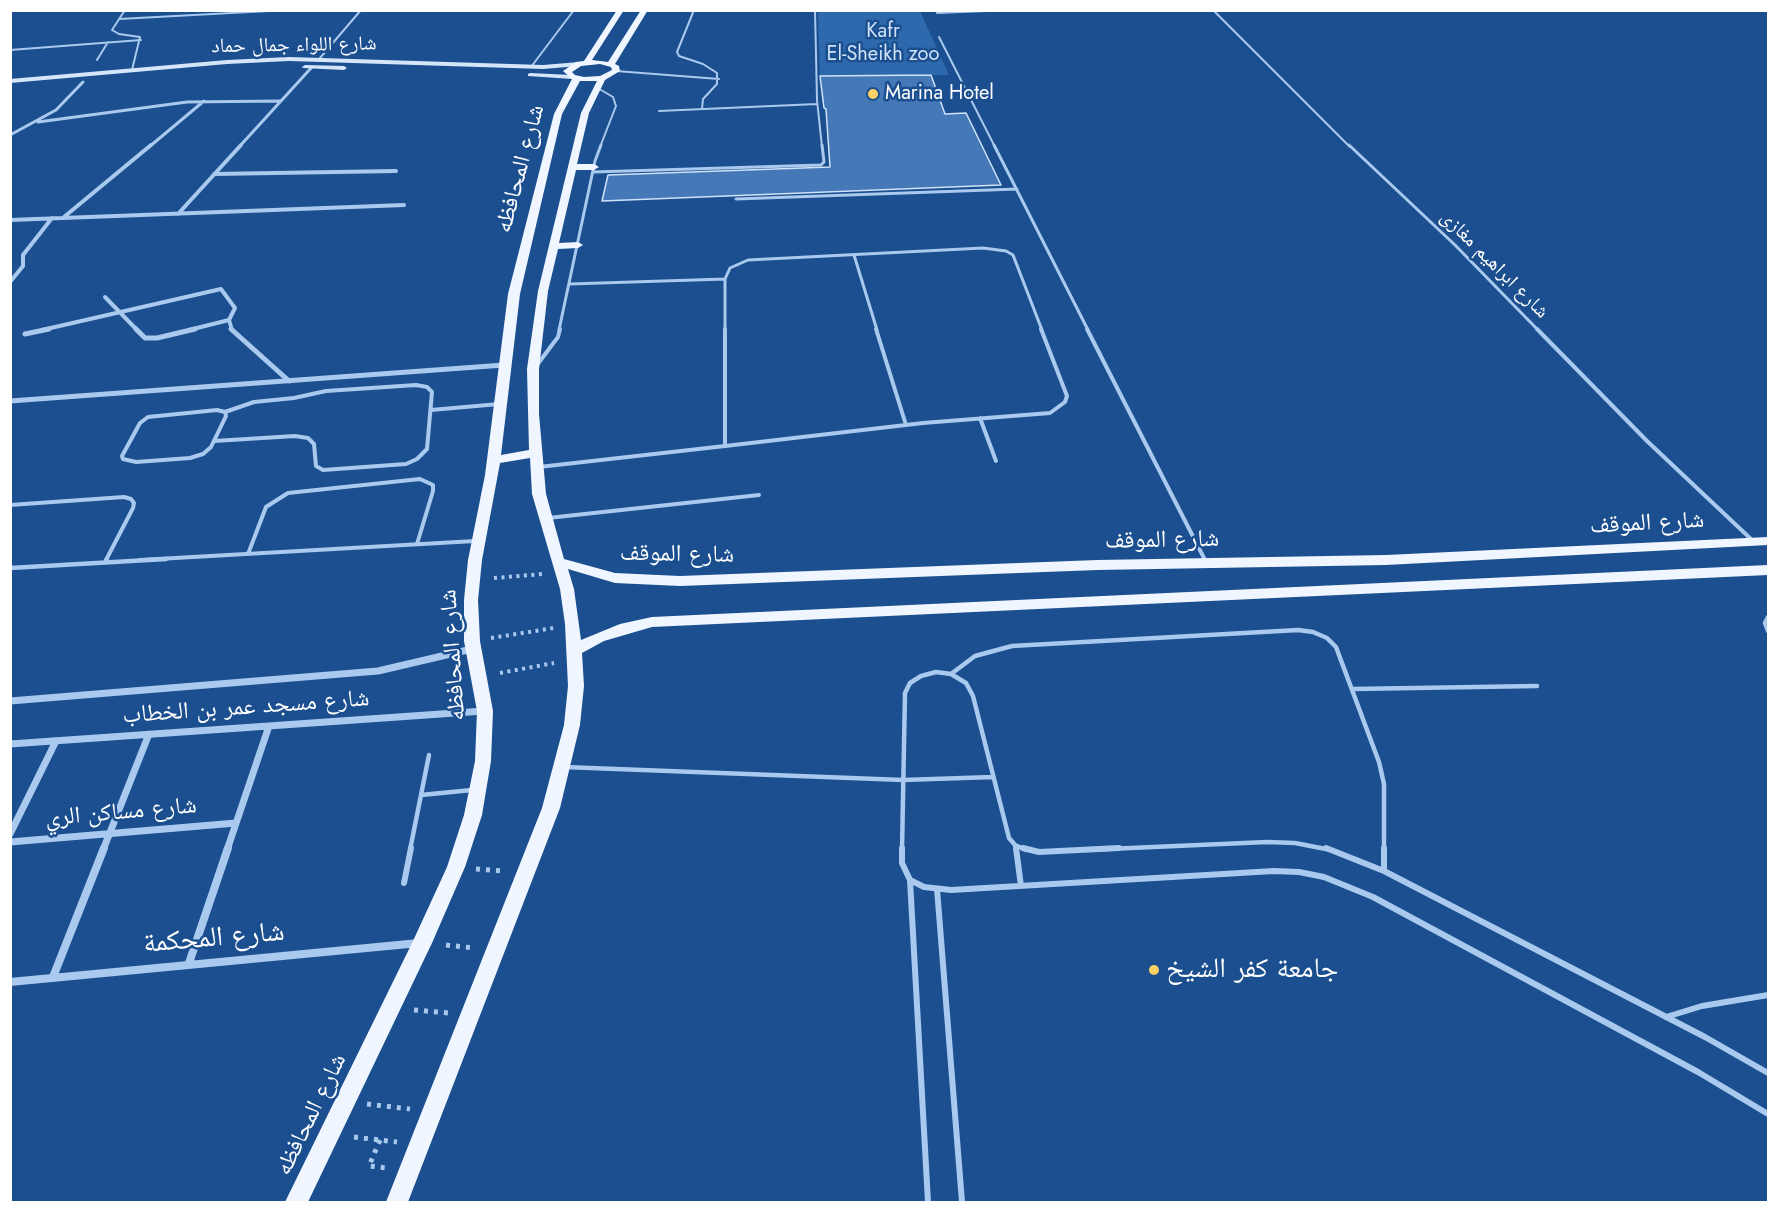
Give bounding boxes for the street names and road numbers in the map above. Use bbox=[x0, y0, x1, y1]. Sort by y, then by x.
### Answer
street label: شارع اللواء جمال حماد bbox=[211, 33, 377, 59]
street label: شارع المحافظه bbox=[490, 102, 552, 236]
street label: شارع ابراهيم مغازى bbox=[1435, 206, 1553, 324]
street label: شارع الموقف bbox=[1589, 507, 1705, 541]
street label: شارع الموقف bbox=[1105, 526, 1219, 556]
street label: شارع الموقف bbox=[620, 540, 734, 570]
street label: شارع المحافظه bbox=[435, 588, 473, 722]
street label: شارع مسجد عمر بن الخطاب bbox=[122, 685, 370, 731]
street label: شارع مساكن الري bbox=[44, 792, 198, 834]
street label: شارع المحكمة bbox=[142, 916, 286, 962]
street label: شارع المحافظه bbox=[270, 1050, 354, 1180]

